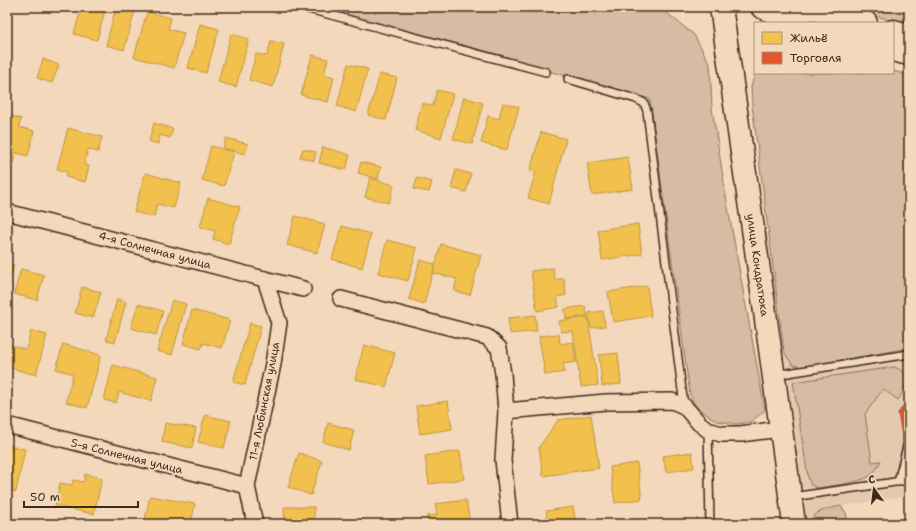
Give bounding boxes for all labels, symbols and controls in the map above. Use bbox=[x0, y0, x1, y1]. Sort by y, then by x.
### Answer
legend bbox=[754, 22, 894, 74]
text: Жильё bbox=[790, 30, 828, 46]
text: Торговля bbox=[790, 50, 842, 66]
street label: улица Кондратюка bbox=[743, 213, 772, 317]
street label: 4-я Солнечная улица bbox=[97, 228, 213, 273]
street label: 11-я Любинская улица bbox=[246, 340, 283, 462]
street label: 5-я Солнечная улица bbox=[69, 435, 185, 478]
north arrow bbox=[854, 469, 894, 509]
text: С bbox=[867, 472, 877, 488]
scale bar bbox=[24, 483, 138, 509]
text: 50 m bbox=[30, 489, 60, 505]

